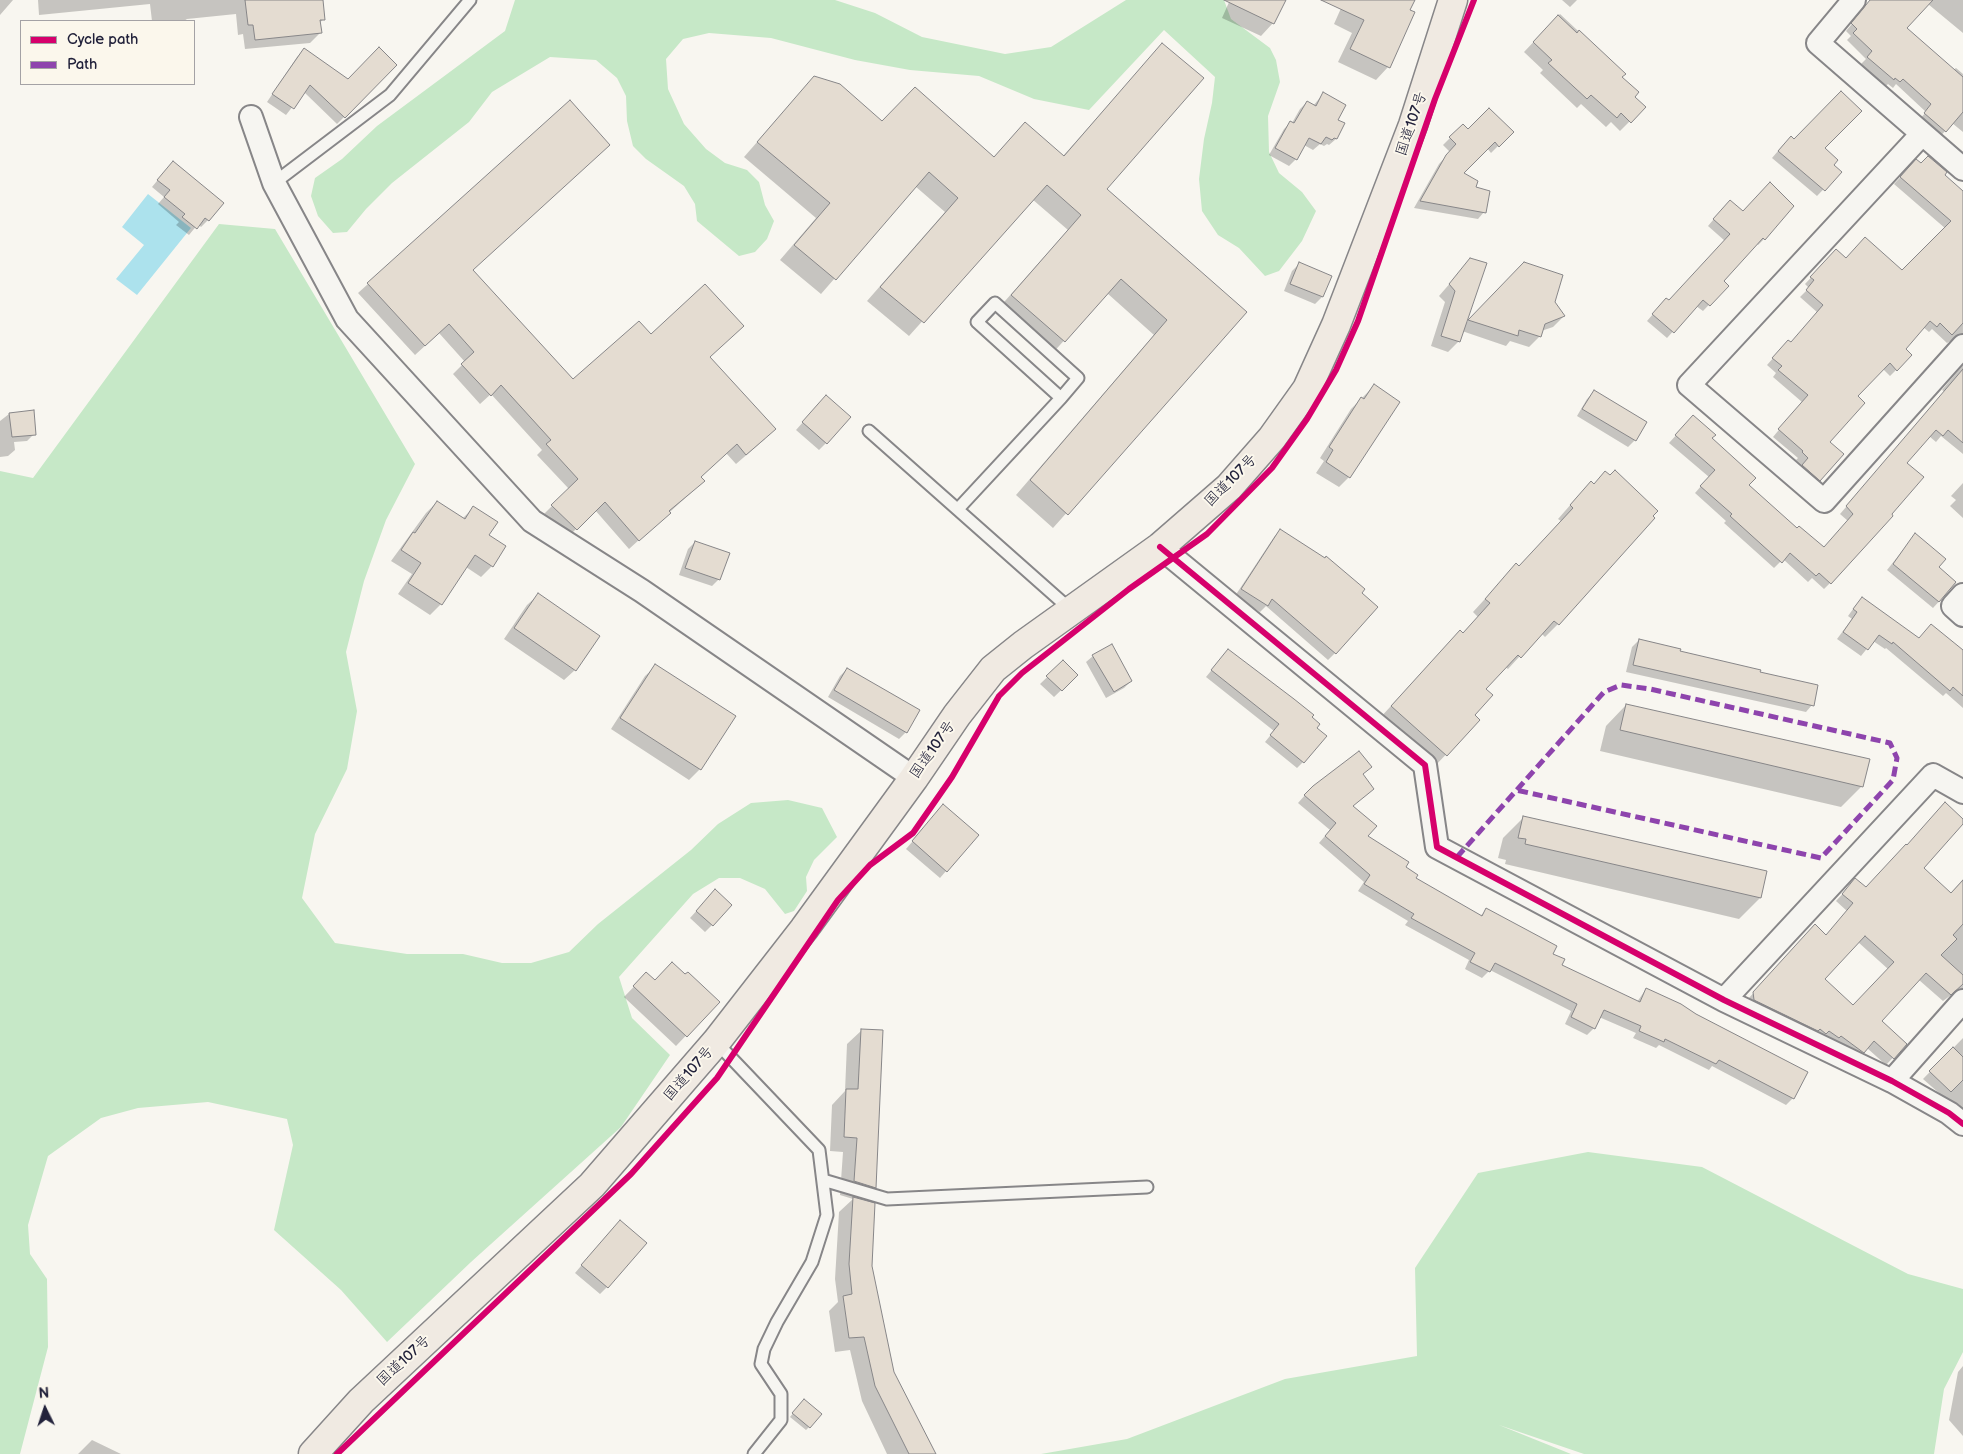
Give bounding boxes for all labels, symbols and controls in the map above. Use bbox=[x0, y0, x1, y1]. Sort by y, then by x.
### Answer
legend bbox=[20, 20, 195, 85]
text: Cycle path bbox=[67, 30, 138, 49]
text: Path bbox=[67, 55, 97, 74]
street label: 国道107号 bbox=[1393, 89, 1431, 159]
street label: 国道107号 bbox=[1201, 451, 1261, 511]
street label: 国道107号 bbox=[906, 717, 960, 783]
street label: 国道107号 bbox=[660, 1043, 718, 1105]
street label: 国道107号 bbox=[373, 1332, 435, 1390]
north arrow bbox=[20, 1384, 70, 1434]
text: N bbox=[38, 1385, 50, 1402]

